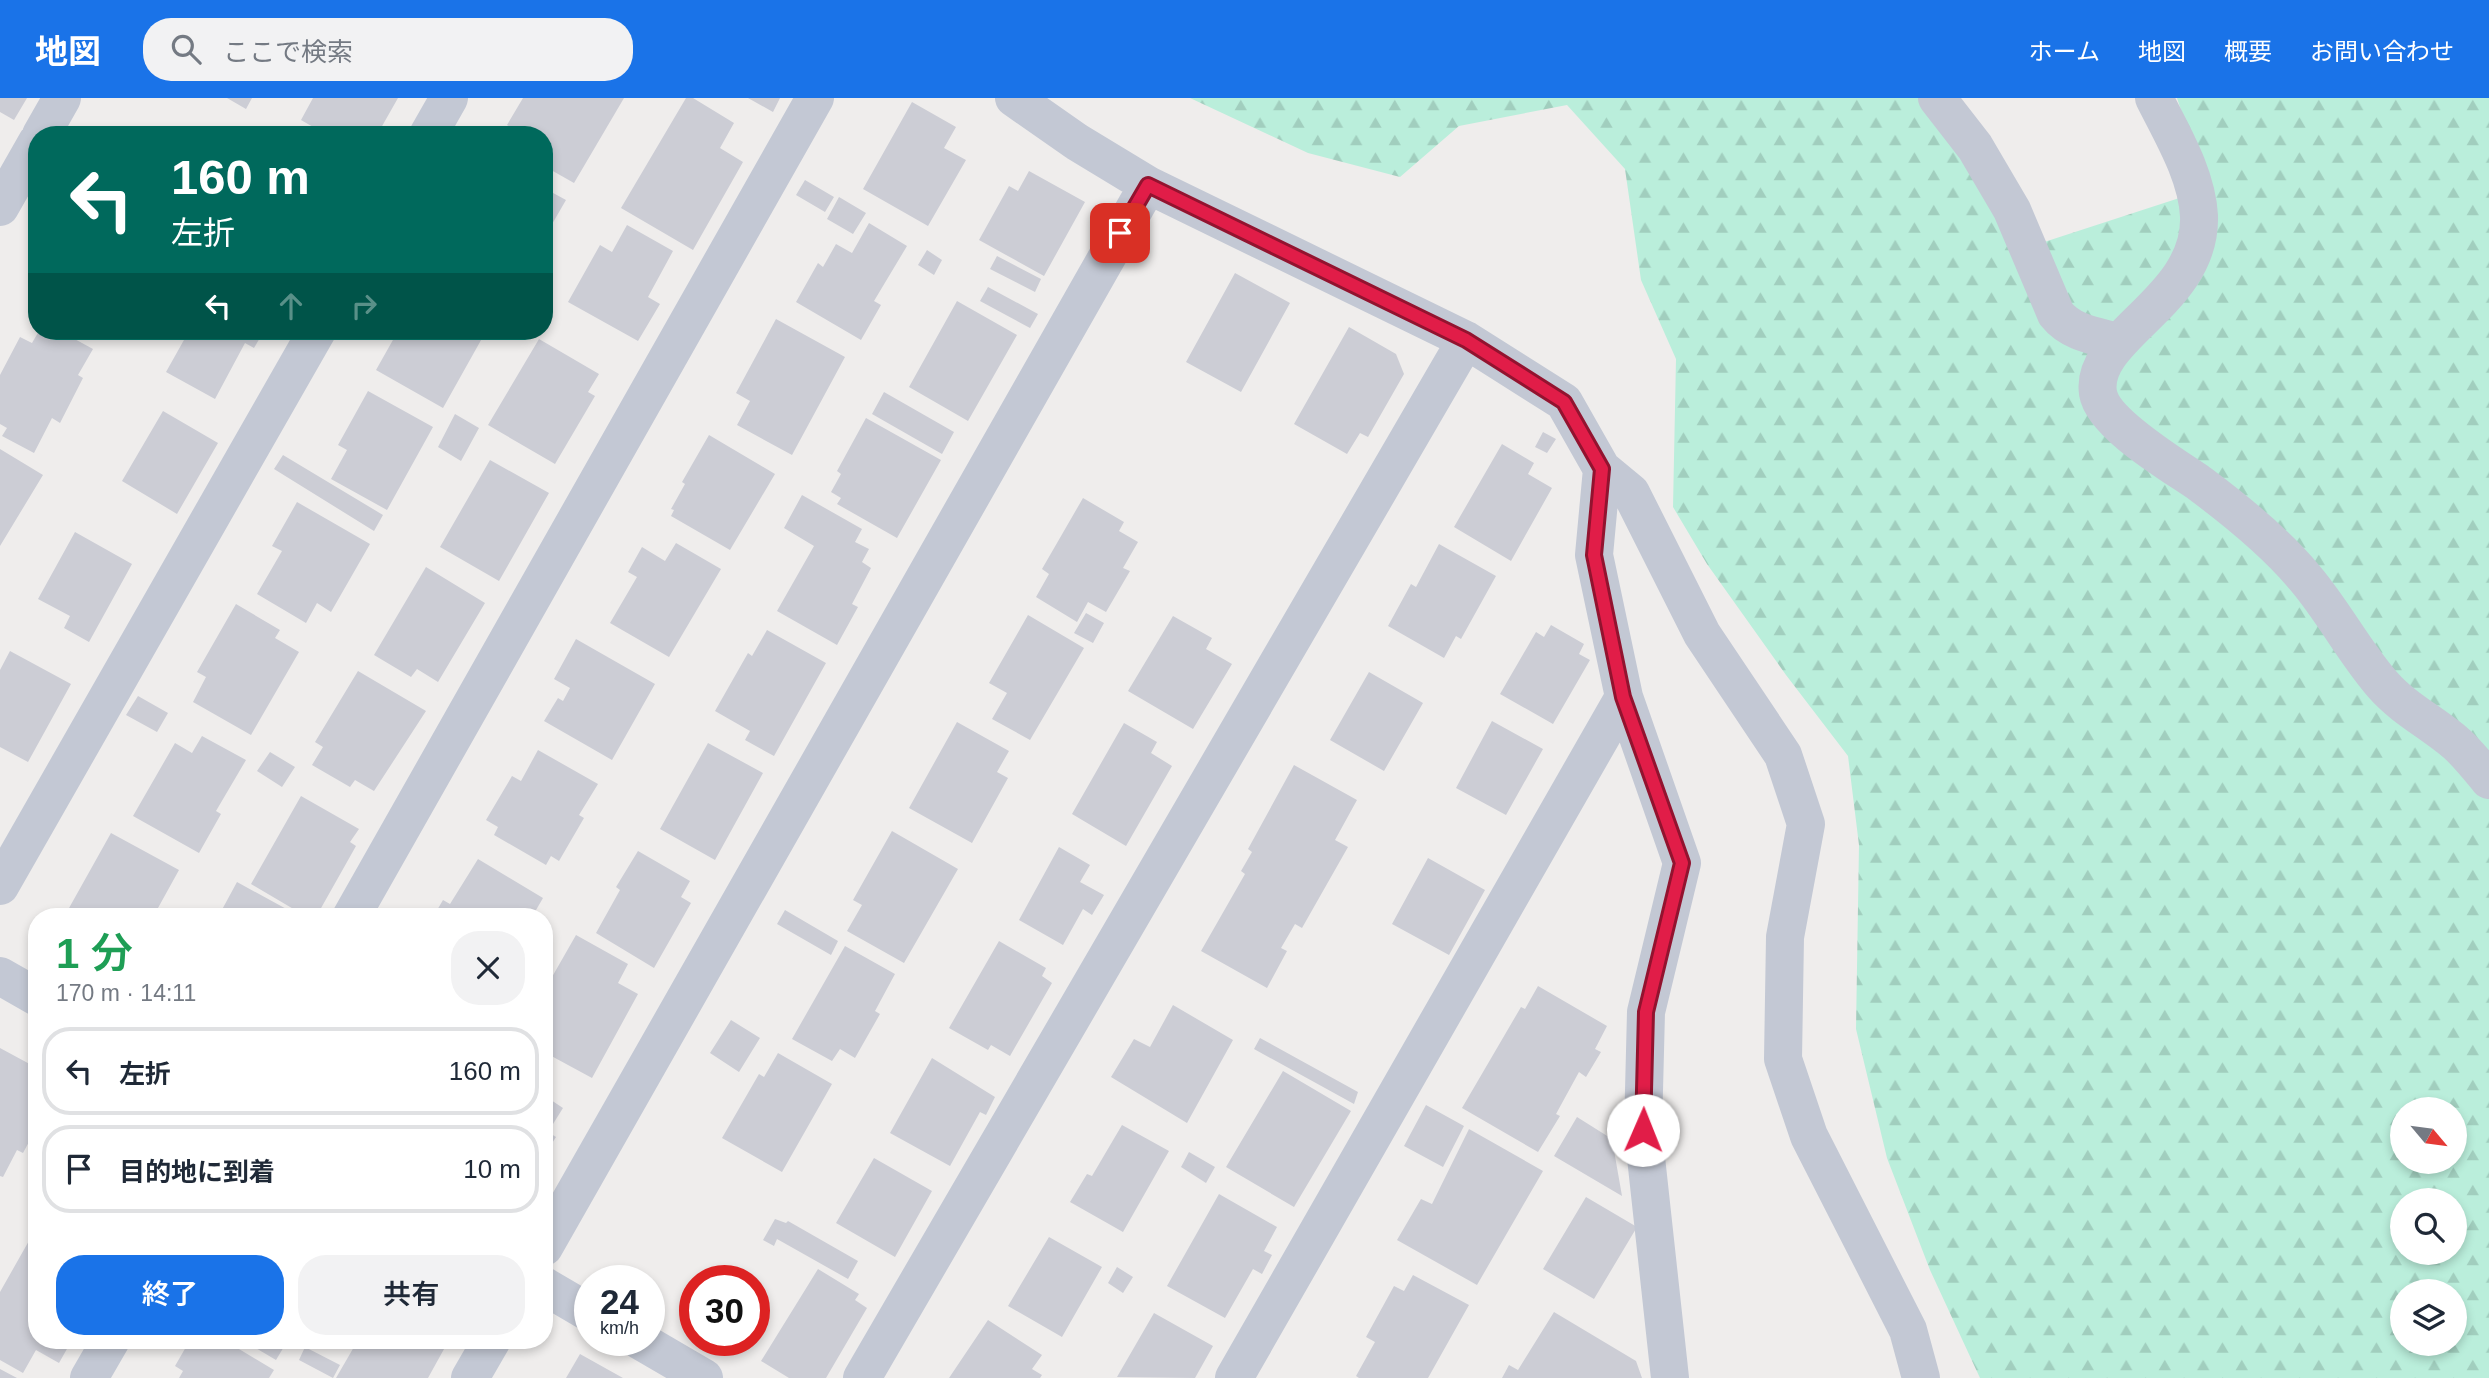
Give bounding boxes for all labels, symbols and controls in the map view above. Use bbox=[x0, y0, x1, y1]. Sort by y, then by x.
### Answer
search box bbox=[143, 18, 633, 81]
icon: search bbox=[167, 30, 205, 68]
text: 地図 bbox=[35, 33, 101, 70]
text: ここで検索 bbox=[223, 37, 353, 67]
text: ホーム bbox=[2029, 38, 2100, 65]
text: 地図 bbox=[2138, 38, 2186, 65]
text: 概要 bbox=[2224, 38, 2272, 65]
text: お問い合わせ bbox=[2310, 38, 2454, 65]
text: 160 m bbox=[171, 150, 310, 204]
icon: left bbox=[56, 154, 147, 245]
pin bbox=[1090, 203, 1150, 263]
icon: arrive bbox=[1101, 214, 1139, 252]
text: 左折 bbox=[171, 215, 235, 251]
icon: left bbox=[199, 287, 237, 325]
icon: ahead bbox=[272, 287, 310, 325]
icon: right bbox=[345, 287, 383, 325]
text: 1 分 bbox=[56, 930, 133, 977]
button: close bbox=[451, 931, 525, 1005]
text: 170 m · 14:11 bbox=[56, 980, 196, 1006]
icon: left bbox=[60, 1052, 98, 1090]
text: 160 m bbox=[449, 1056, 521, 1086]
text: 左折 bbox=[119, 1059, 171, 1089]
position arrow bbox=[1606, 1093, 1680, 1167]
north arrow bbox=[2390, 1097, 2468, 1174]
map controls bbox=[2390, 1097, 2467, 1356]
icon: arrive bbox=[60, 1150, 98, 1188]
text: 10 m bbox=[463, 1154, 521, 1184]
text: 目的地に到着 bbox=[119, 1157, 275, 1187]
button: search bbox=[2390, 1188, 2467, 1265]
button: 終了 bbox=[56, 1255, 284, 1335]
button: 共有 bbox=[298, 1255, 525, 1335]
speed limit sign: 30 bbox=[679, 1265, 770, 1356]
button: layers bbox=[2390, 1279, 2467, 1356]
text: 24 bbox=[600, 1282, 639, 1321]
text: km/h bbox=[600, 1318, 639, 1338]

